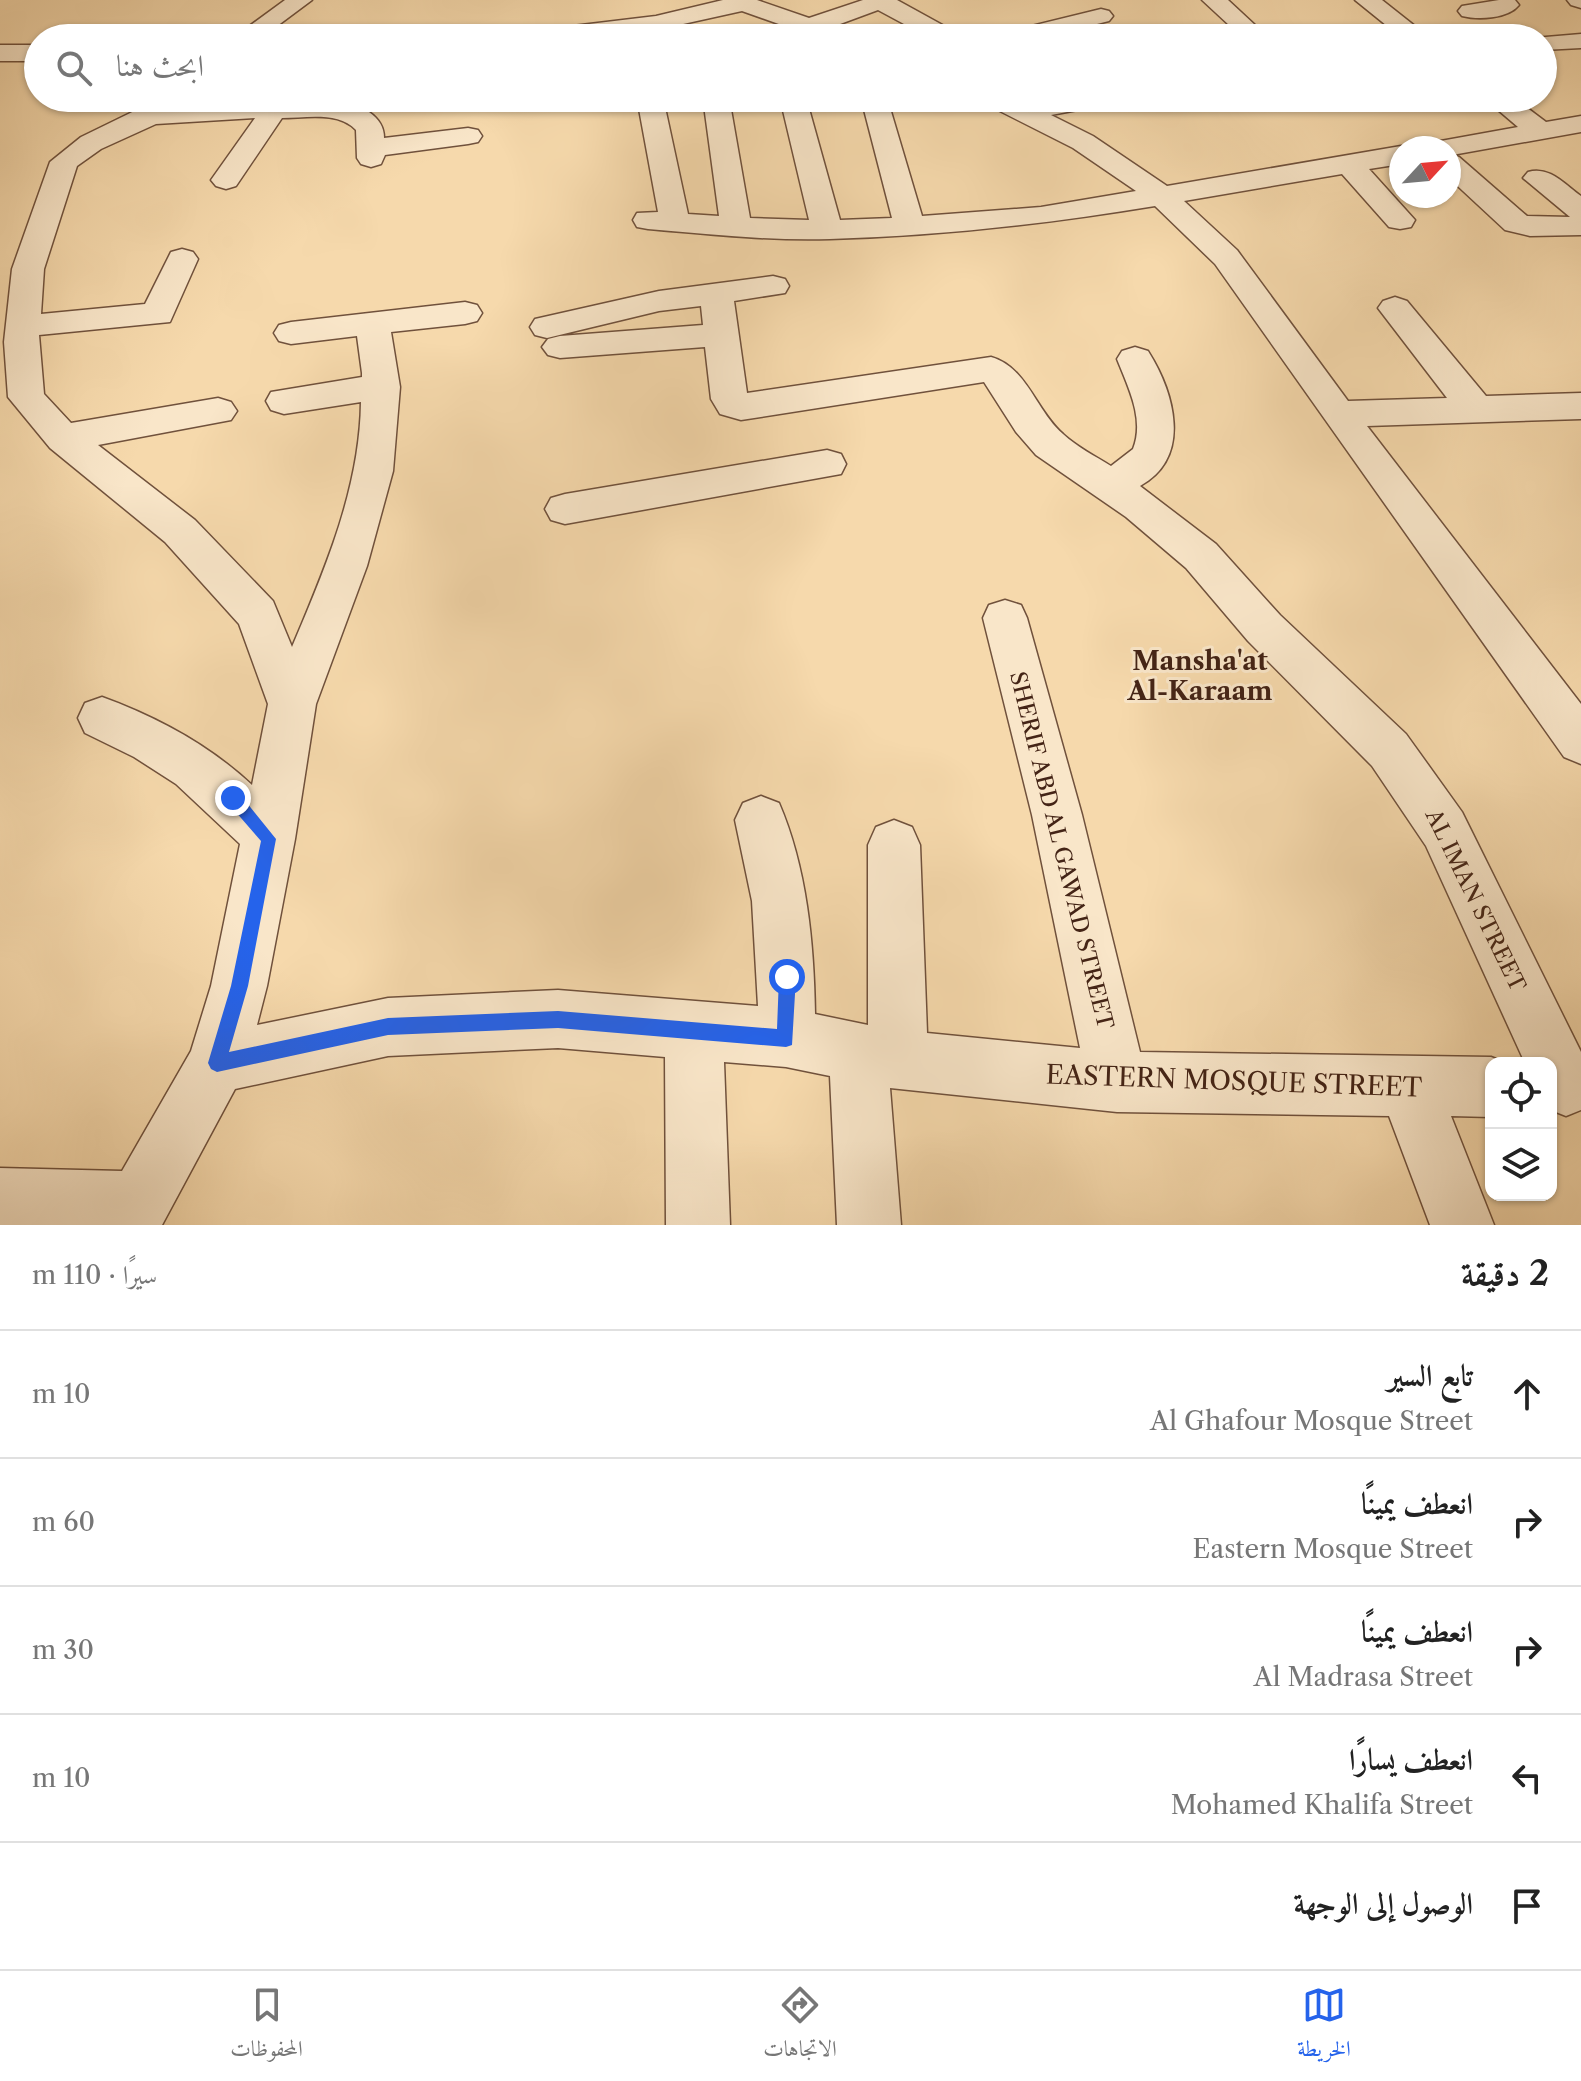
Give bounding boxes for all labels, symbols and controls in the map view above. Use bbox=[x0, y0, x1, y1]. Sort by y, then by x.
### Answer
search box bbox=[24, 24, 1557, 112]
icon: search bbox=[52, 46, 96, 90]
text: ابحث هنا bbox=[116, 47, 204, 84]
north arrow bbox=[1389, 136, 1461, 208]
district label: Mansha'at Al-Karaam bbox=[1127, 645, 1272, 707]
street label: SHERIF ABD AL GAWAD STREET bbox=[1004, 669, 1119, 1032]
route end bbox=[215, 780, 251, 816]
street label: AL IMAN STREET bbox=[1419, 804, 1532, 996]
route start bbox=[769, 959, 805, 995]
map controls bbox=[1485, 1057, 1557, 1201]
button: locate bbox=[1485, 1057, 1557, 1129]
street label: EASTERN MOSQUE STREET bbox=[1045, 1058, 1423, 1104]
button: layers bbox=[1485, 1129, 1557, 1201]
text: 2 دقيقة bbox=[1461, 1252, 1549, 1294]
text: سيرًا · 110 m bbox=[32, 1259, 157, 1291]
text: تابع السير bbox=[1387, 1357, 1473, 1394]
icon: ahead bbox=[1505, 1372, 1549, 1416]
text: 10 m bbox=[32, 1378, 91, 1410]
text: Al Ghafour Mosque Street bbox=[1150, 1405, 1473, 1437]
text: انعطف يمينًا bbox=[1361, 1485, 1473, 1522]
icon: right bbox=[1505, 1500, 1549, 1544]
text: 60 m bbox=[32, 1506, 95, 1538]
text: Eastern Mosque Street bbox=[1192, 1533, 1473, 1565]
text: انعطف يمينًا bbox=[1361, 1613, 1473, 1650]
icon: right bbox=[1505, 1628, 1549, 1672]
text: 30 m bbox=[32, 1634, 94, 1666]
text: Al Madrasa Street bbox=[1254, 1661, 1473, 1693]
text: انعطف يسارًا bbox=[1349, 1741, 1473, 1778]
icon: left bbox=[1505, 1756, 1549, 1800]
text: 10 m bbox=[32, 1762, 91, 1794]
text: Mohamed Khalifa Street bbox=[1171, 1789, 1473, 1821]
icon: arrive bbox=[1505, 1884, 1549, 1928]
text: الوصول إلى الوجهة bbox=[1294, 1885, 1473, 1922]
tab: المحفوظات bbox=[230, 1983, 303, 2070]
tab: الاتجاهات bbox=[763, 1983, 837, 2070]
tab: الخريطة bbox=[1297, 1983, 1351, 2070]

